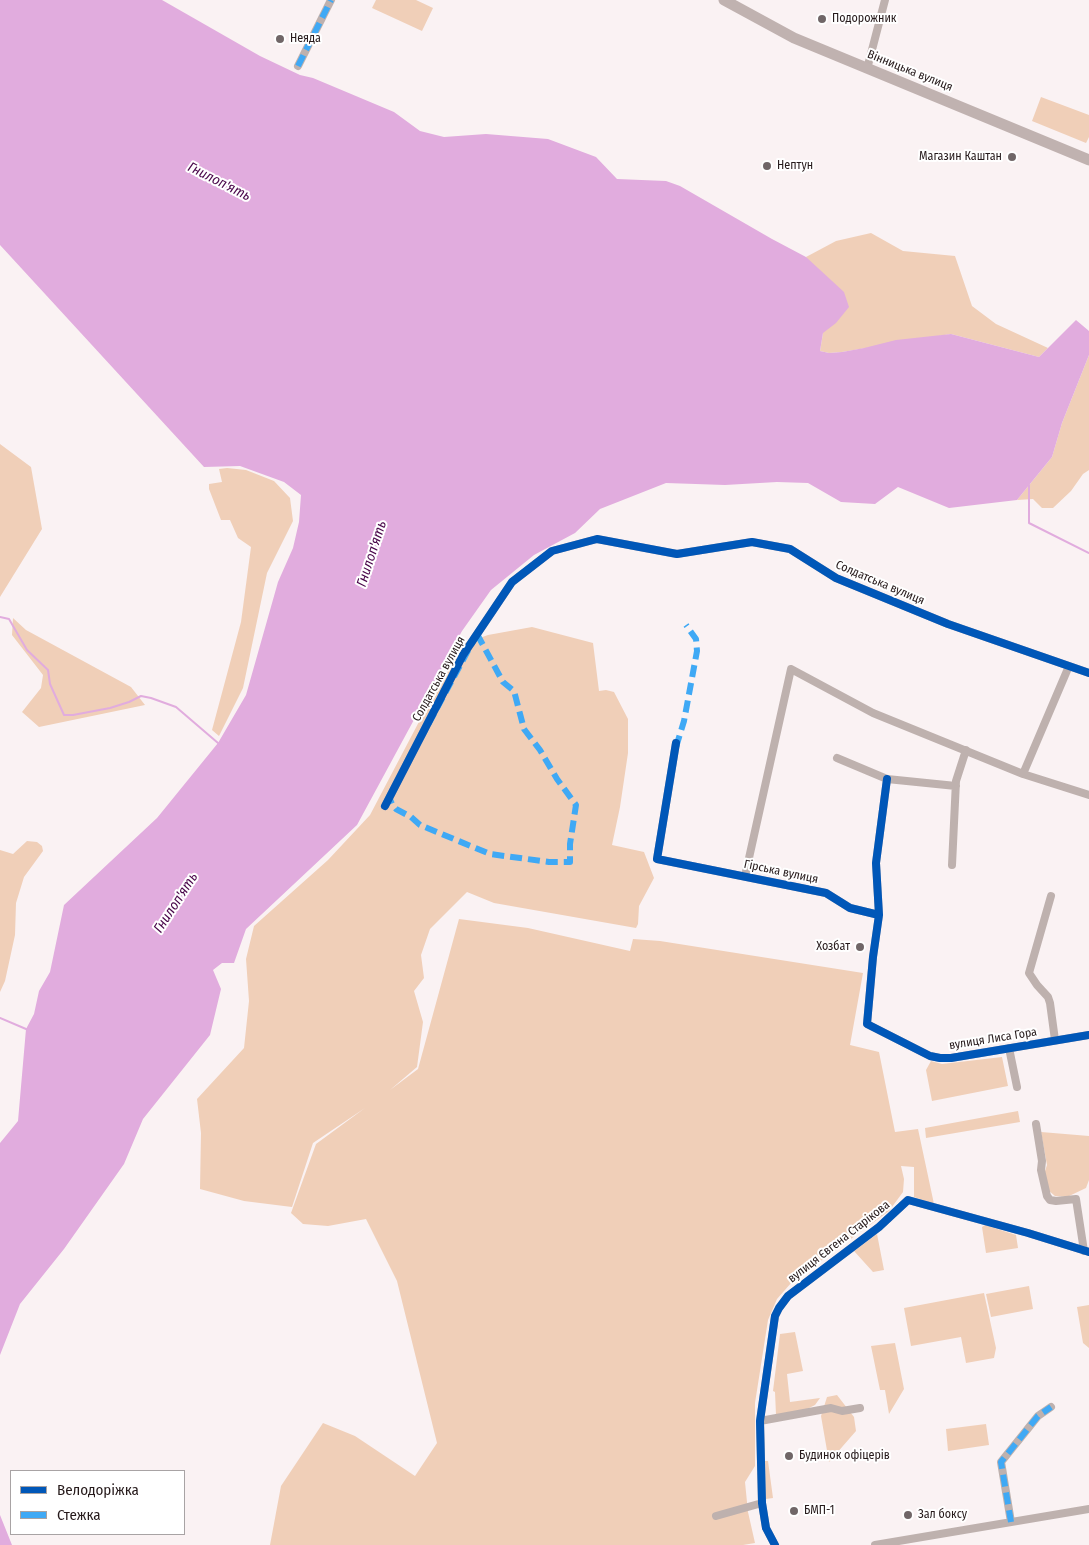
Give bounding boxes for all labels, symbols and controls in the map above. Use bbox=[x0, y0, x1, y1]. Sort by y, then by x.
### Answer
place label: Подорожник bbox=[832, 12, 896, 26]
marker: Подорожник bbox=[816, 13, 828, 25]
place label: Неяда bbox=[290, 32, 321, 46]
marker: Неяда bbox=[274, 33, 286, 45]
street label: Вінницька вулиця bbox=[865, 47, 955, 95]
place label: Магазин Каштан bbox=[919, 150, 1002, 164]
marker: Магазин Каштан bbox=[1006, 151, 1018, 163]
water label: Гнилоп'ять bbox=[185, 159, 253, 205]
place label: Нептун bbox=[777, 159, 813, 173]
marker: Нептун bbox=[761, 160, 773, 172]
water label: Гнилоп'ять bbox=[353, 519, 391, 589]
street label: Солдатська вулиця bbox=[833, 558, 927, 608]
street label: Солдатська вулиця bbox=[410, 634, 468, 724]
street label: Гірська вулиця bbox=[742, 857, 820, 887]
water label: Гнилоп'ять bbox=[150, 870, 202, 936]
place label: Хозбат bbox=[816, 940, 850, 954]
marker: Хозбат bbox=[854, 941, 866, 953]
street label: вулиця Лиса Гора bbox=[948, 1025, 1038, 1053]
street label: вулиця Євгена Старікова bbox=[785, 1198, 893, 1286]
place label: Будинок офіцерів bbox=[799, 1449, 890, 1463]
marker: Будинок офіцерів bbox=[783, 1450, 795, 1462]
legend bbox=[10, 1470, 185, 1535]
text: Велодоріжка bbox=[57, 1481, 139, 1499]
place label: БМП-1 bbox=[804, 1504, 834, 1518]
marker: БМП-1 bbox=[788, 1505, 800, 1517]
text: Стежка bbox=[57, 1506, 101, 1524]
place label: Зал боксу bbox=[918, 1508, 967, 1522]
marker: Зал боксу bbox=[902, 1509, 914, 1521]

